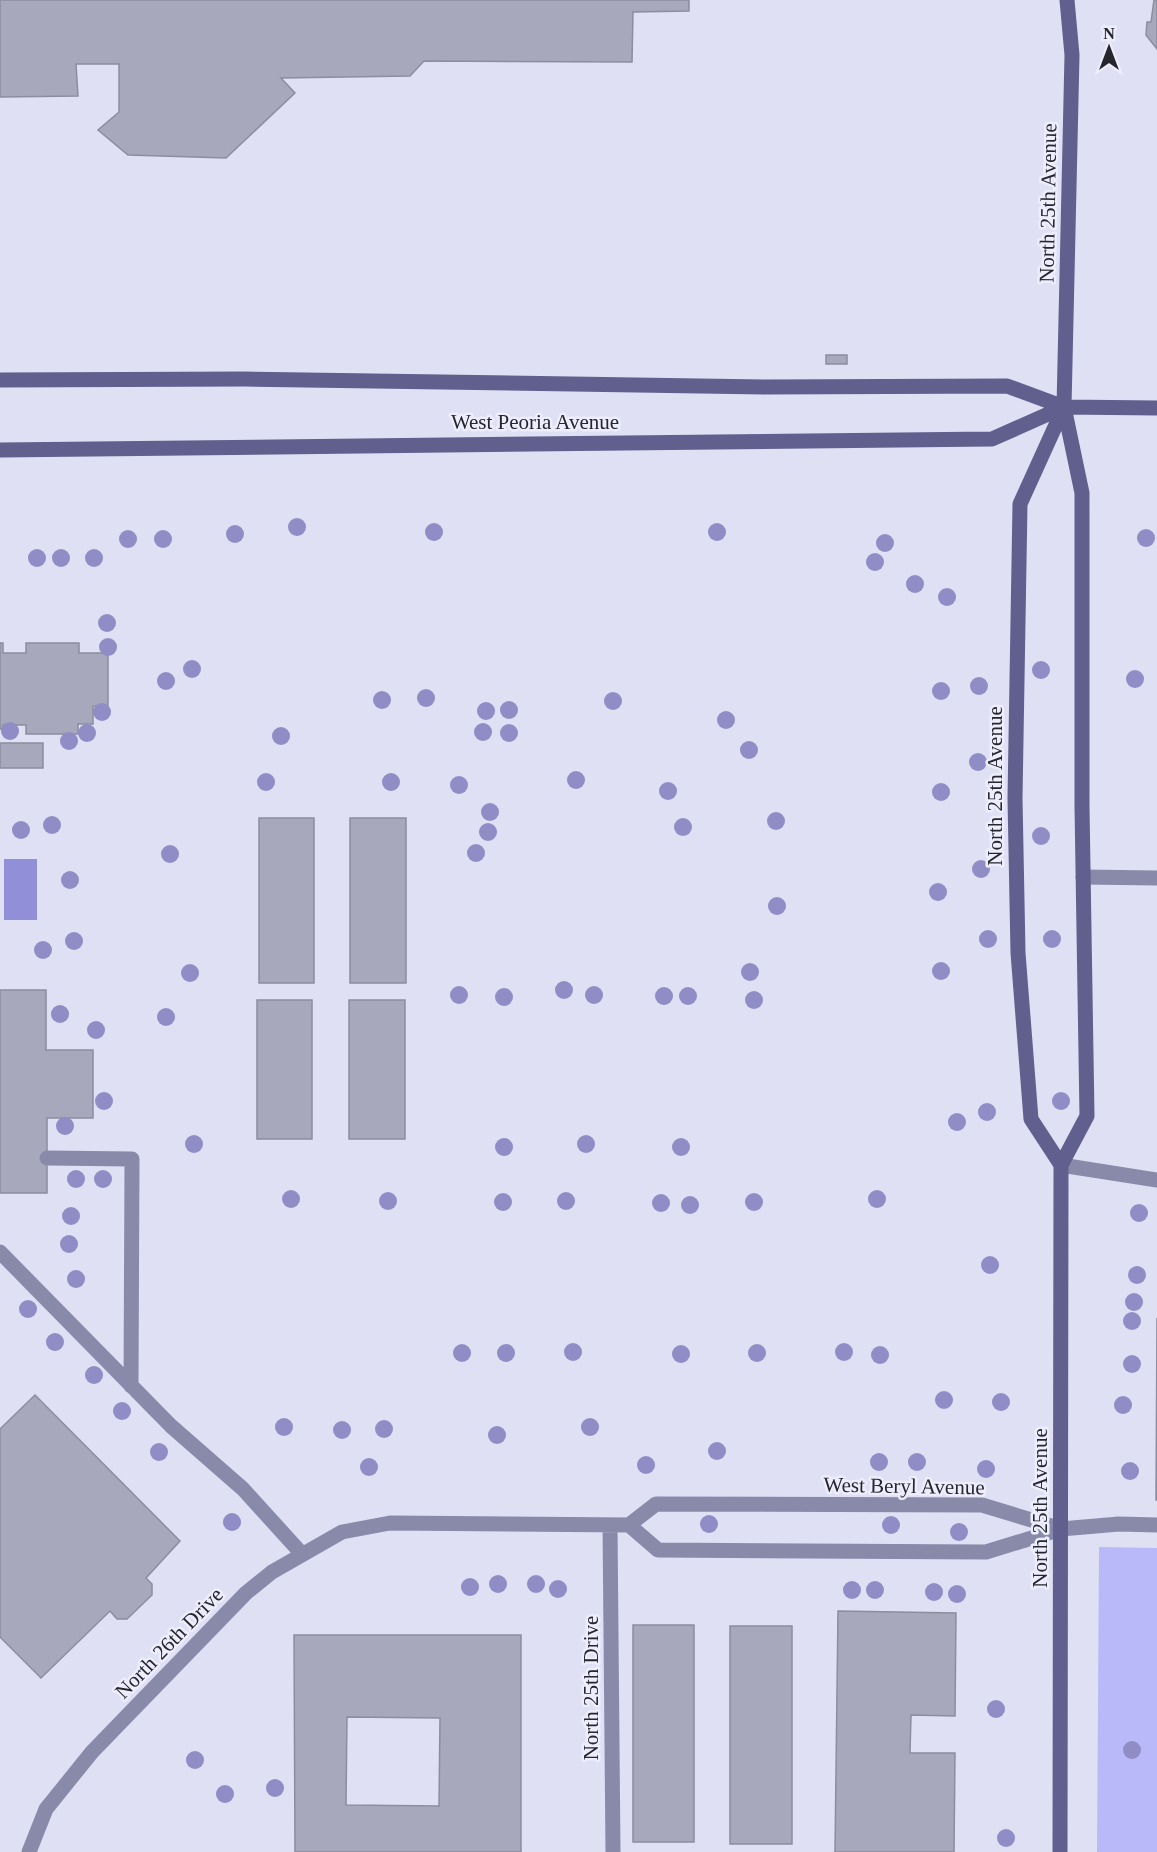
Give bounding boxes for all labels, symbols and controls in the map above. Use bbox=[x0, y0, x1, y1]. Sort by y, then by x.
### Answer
north arrow bbox=[1079, 18, 1139, 78]
text: N bbox=[1103, 25, 1115, 42]
street label: North 25th Avenue bbox=[1035, 123, 1061, 283]
street label: West Peoria Avenue bbox=[451, 410, 619, 434]
street label: North 25th Avenue bbox=[983, 706, 1007, 866]
street label: North 25th Avenue bbox=[1028, 1428, 1052, 1588]
street label: West Beryl Avenue bbox=[823, 1473, 985, 1499]
street label: North 26th Drive bbox=[110, 1583, 228, 1703]
street label: North 25th Drive bbox=[579, 1616, 603, 1760]

